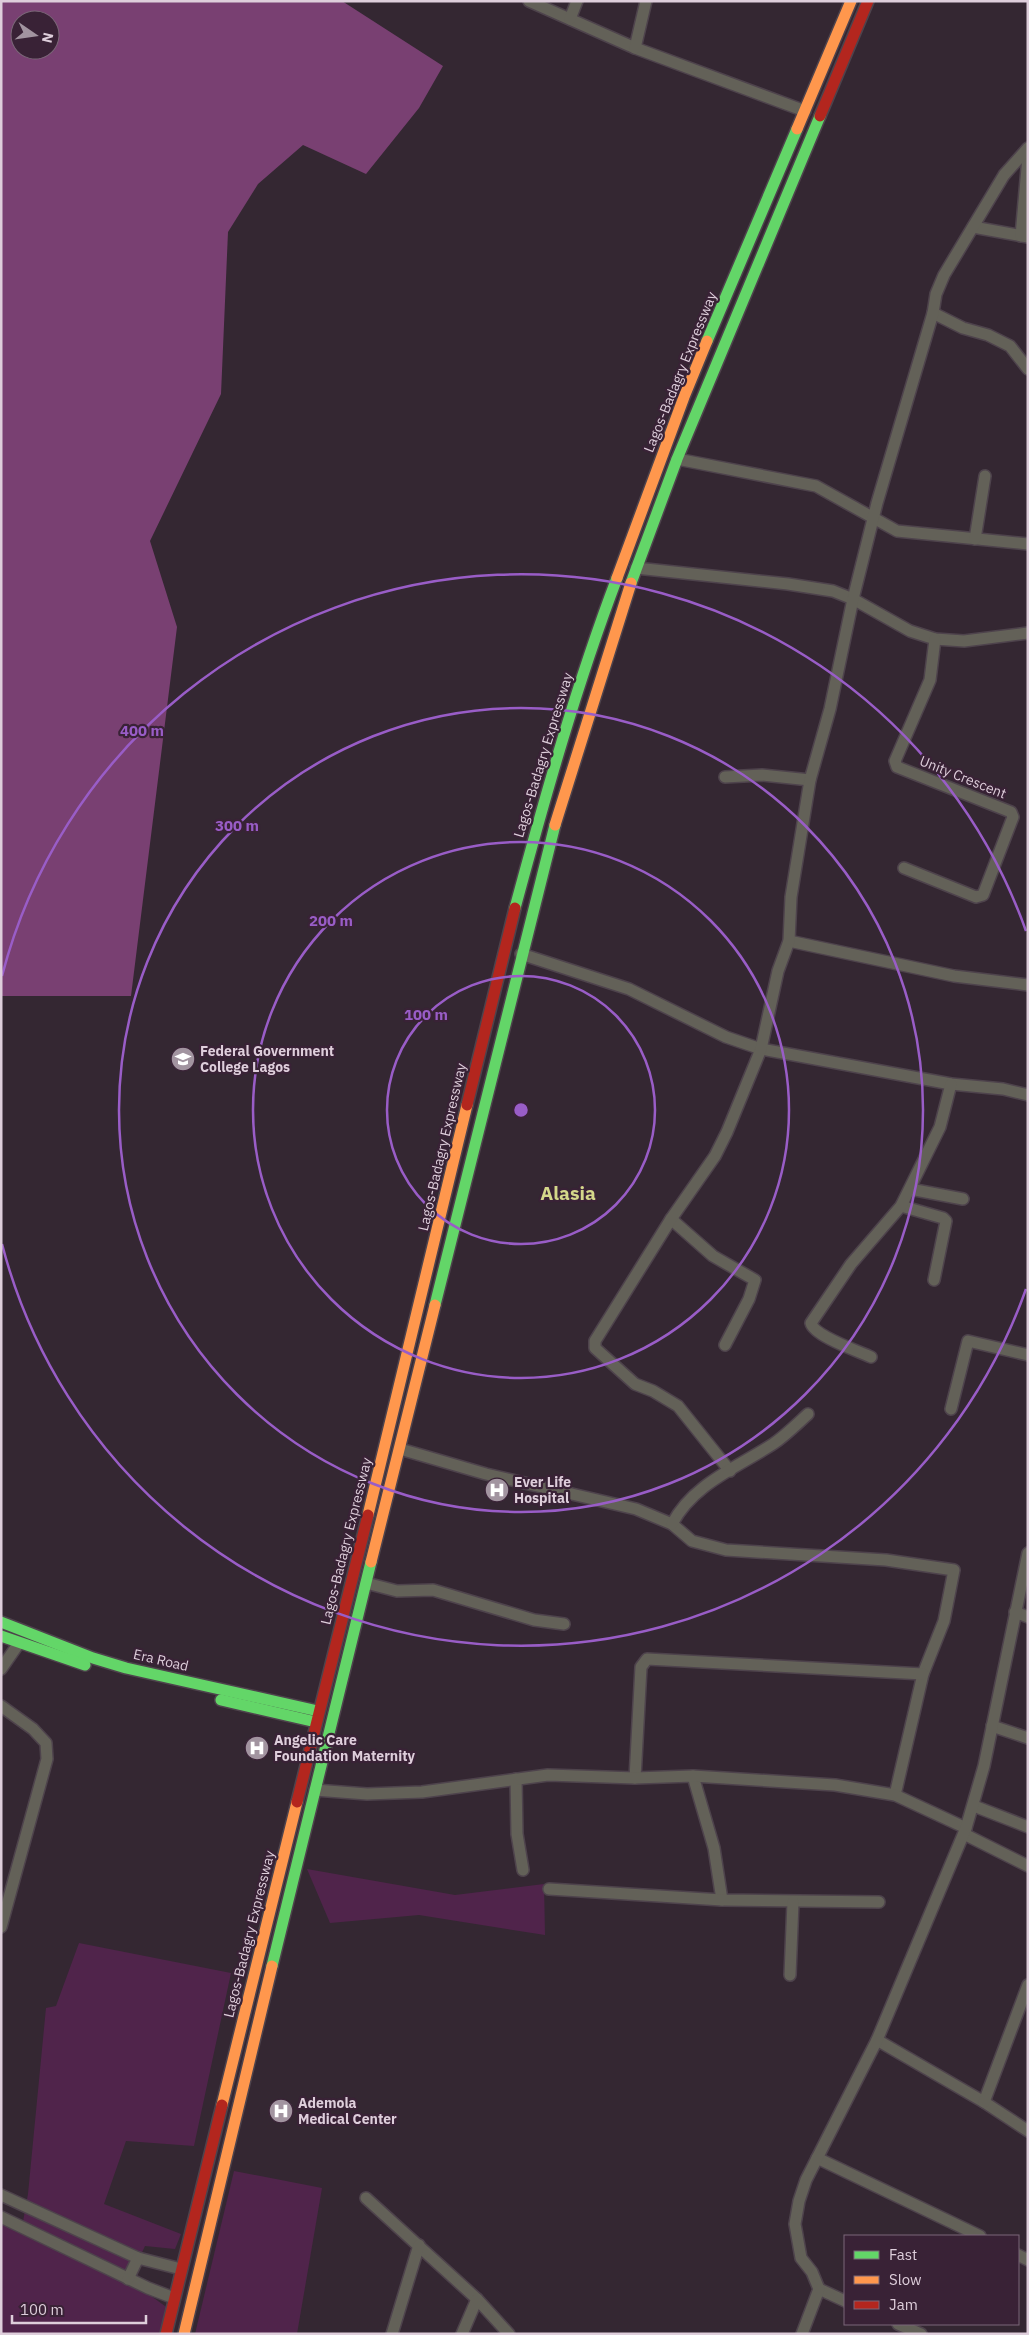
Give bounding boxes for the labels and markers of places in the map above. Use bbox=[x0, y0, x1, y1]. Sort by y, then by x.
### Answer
place label: Federal Government College Lagos bbox=[200, 1042, 334, 1076]
school or university icon: Federal Government College Lagos bbox=[170, 1046, 196, 1072]
centre of rings bbox=[512, 1101, 530, 1119]
place label: Ever Life Hospital bbox=[514, 1473, 571, 1507]
hospital icon: Ever Life Hospital bbox=[484, 1477, 510, 1503]
place label: Angelic Care Foundation Maternity bbox=[274, 1731, 416, 1765]
hospital icon: Angelic Care Foundation Maternity bbox=[244, 1735, 270, 1761]
place label: Ademola Medical Center bbox=[298, 2094, 397, 2128]
hospital icon: Ademola Medical Center bbox=[268, 2098, 294, 2124]

